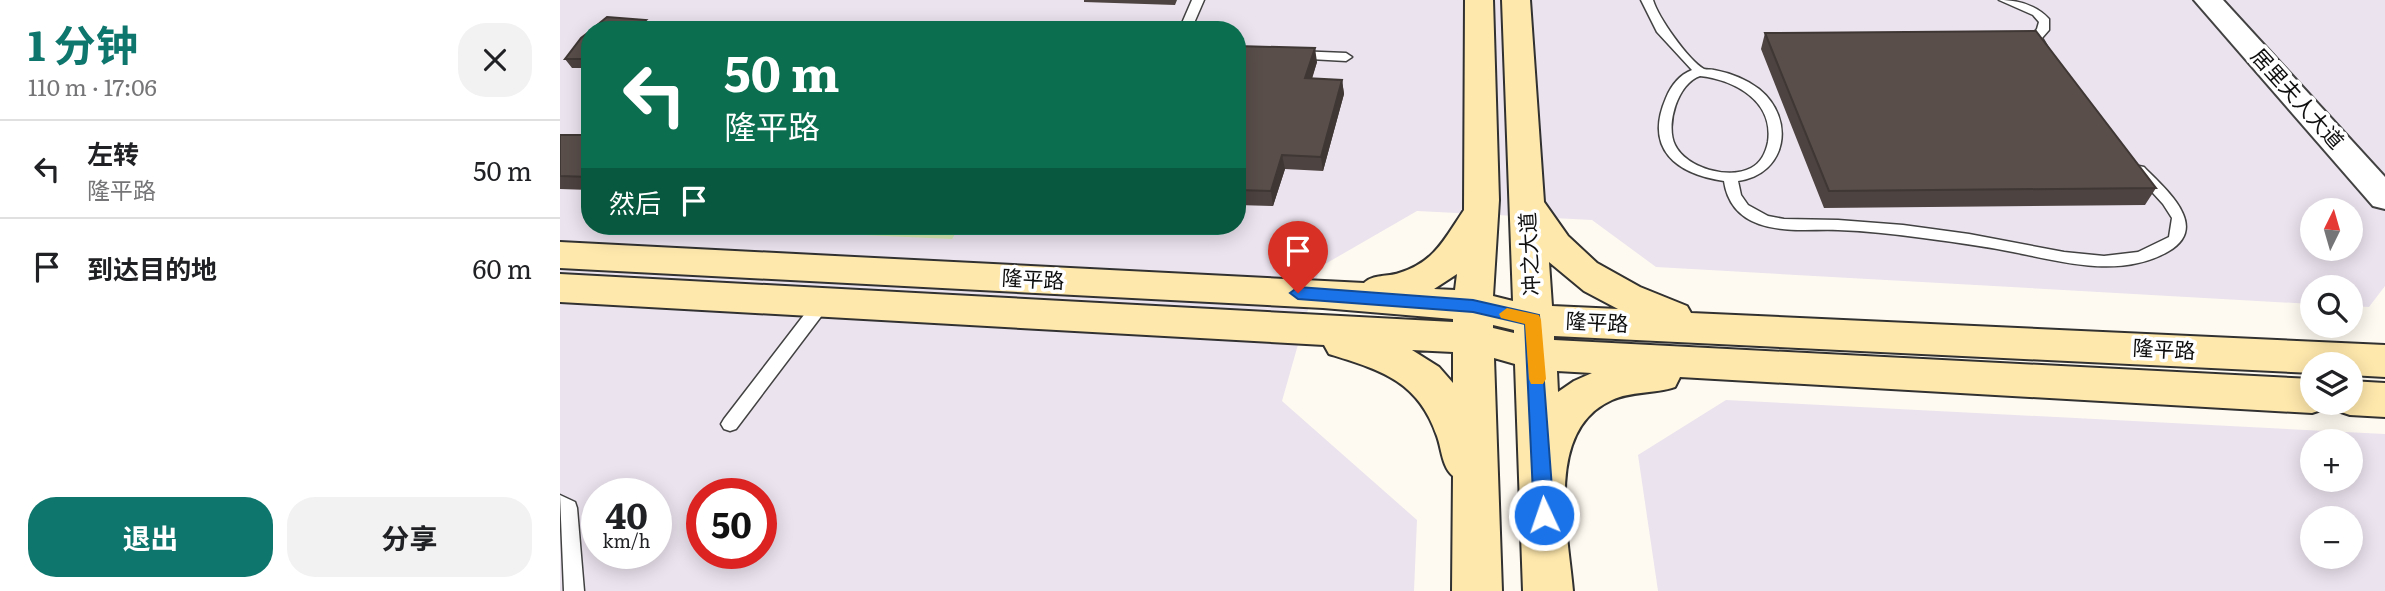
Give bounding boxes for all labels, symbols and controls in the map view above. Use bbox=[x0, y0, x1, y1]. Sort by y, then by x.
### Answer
text: 1 分钟 bbox=[28, 12, 138, 74]
button: close bbox=[458, 23, 532, 97]
text: 50 m bbox=[724, 34, 840, 107]
street label: 居里夫人大道 bbox=[2245, 40, 2353, 155]
icon: left bbox=[609, 49, 700, 140]
text: 110 m · 17:06 bbox=[28, 69, 157, 103]
text: 隆平路 bbox=[724, 101, 820, 149]
text: 左转 bbox=[87, 133, 139, 172]
icon: left bbox=[28, 150, 66, 188]
text: 50 m bbox=[473, 150, 532, 189]
text: 隆平路 bbox=[87, 172, 156, 206]
text: 然后 bbox=[609, 182, 661, 221]
icon: arrive bbox=[675, 182, 713, 220]
north arrow bbox=[2300, 198, 2362, 261]
map controls bbox=[2300, 198, 2363, 569]
street label: 冲之大道 bbox=[1510, 211, 1545, 297]
pin bbox=[1268, 221, 1328, 293]
icon: arrive bbox=[1279, 232, 1317, 270]
icon: arrive bbox=[28, 248, 66, 286]
text: 到达目的地 bbox=[87, 248, 217, 287]
text: 60 m bbox=[473, 248, 532, 287]
street label: 隆平路 bbox=[1001, 260, 1065, 295]
button: search bbox=[2300, 275, 2363, 338]
street label: 隆平路 bbox=[1565, 303, 1629, 338]
street label: 隆平路 bbox=[2132, 330, 2196, 365]
button: layers bbox=[2300, 352, 2363, 415]
button: + bbox=[2300, 429, 2363, 492]
speed limit sign: 50 bbox=[686, 478, 777, 569]
position arrow bbox=[1507, 478, 1581, 552]
text: 40 bbox=[605, 488, 648, 540]
button: 退出 bbox=[28, 497, 273, 577]
button: 分享 bbox=[287, 497, 532, 577]
button: − bbox=[2300, 506, 2363, 569]
text: km/h bbox=[603, 527, 650, 554]

